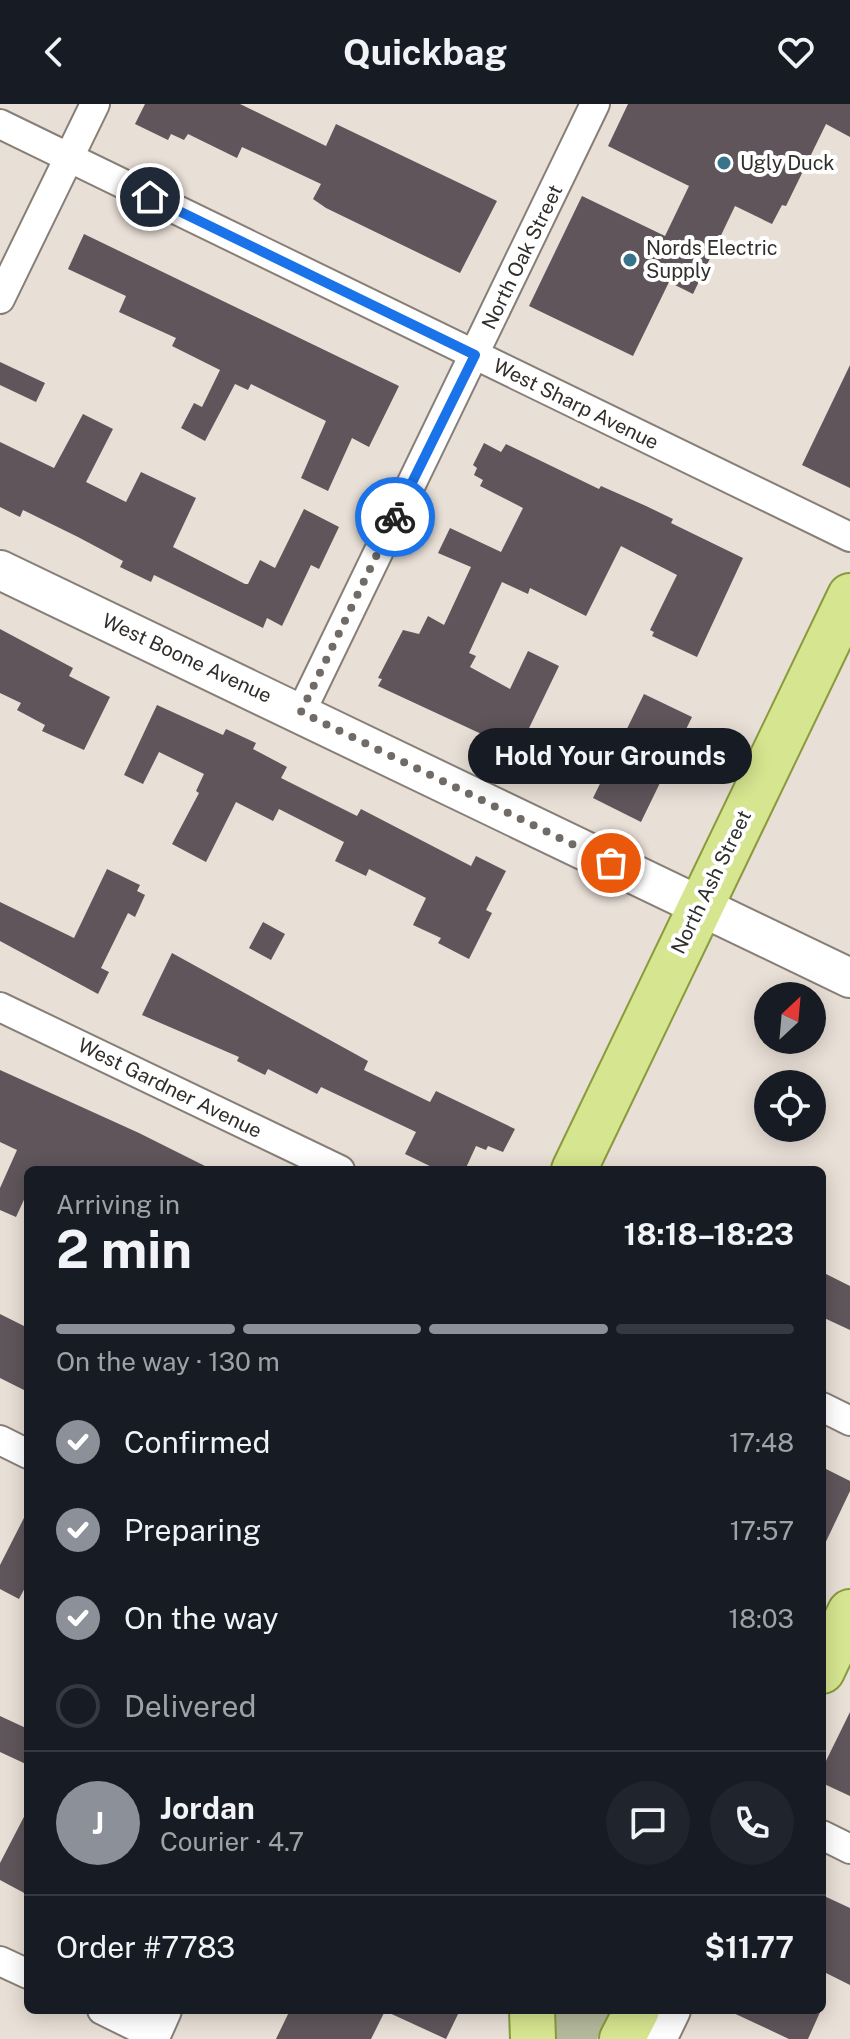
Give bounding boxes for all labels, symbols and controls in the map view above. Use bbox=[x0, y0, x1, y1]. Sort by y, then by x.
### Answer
icon: back bbox=[32, 30, 76, 74]
icon: heart bbox=[774, 30, 818, 74]
text: Quickbag bbox=[343, 31, 507, 73]
place label: Ugly Duck bbox=[740, 151, 835, 175]
marker: Ugly Duck bbox=[715, 154, 733, 172]
pin bbox=[116, 163, 184, 231]
icon: home bbox=[128, 175, 172, 219]
street label: North Oak Street bbox=[477, 181, 567, 333]
place label: Nords Electric Supply bbox=[646, 236, 778, 283]
marker: Nords Electric Supply bbox=[621, 251, 639, 269]
street label: West Sharp Avenue bbox=[489, 354, 663, 454]
courier bbox=[355, 477, 435, 557]
icon: bike bbox=[373, 495, 417, 539]
street label: West Boone Avenue bbox=[98, 608, 276, 708]
callout: Hold Your Grounds bbox=[469, 727, 753, 783]
text: Hold Your Grounds bbox=[494, 740, 726, 771]
street label: North Ash Street bbox=[666, 806, 756, 958]
pin bbox=[577, 829, 645, 897]
icon: bag bbox=[589, 841, 633, 885]
north arrow bbox=[754, 982, 826, 1054]
map controls bbox=[754, 982, 826, 1142]
street label: West Gardner Avenue bbox=[74, 1033, 266, 1143]
button: locate bbox=[754, 1070, 826, 1142]
text: Arriving in bbox=[56, 1189, 180, 1220]
text: 18:18–18:23 bbox=[624, 1216, 794, 1252]
text: 2 min bbox=[56, 1219, 192, 1280]
text: On the way · 130 m bbox=[56, 1346, 280, 1377]
icon: check bbox=[56, 1420, 100, 1464]
text: Confirmed bbox=[124, 1424, 270, 1460]
text: 17:48 bbox=[729, 1427, 794, 1458]
icon: check bbox=[56, 1508, 100, 1552]
text: Preparing bbox=[124, 1512, 261, 1548]
text: 17:57 bbox=[730, 1515, 794, 1546]
icon: check bbox=[56, 1596, 100, 1640]
text: On the way bbox=[124, 1600, 278, 1636]
text: 18:03 bbox=[729, 1603, 794, 1634]
text: Delivered bbox=[124, 1688, 256, 1724]
button: chat bbox=[606, 1781, 690, 1865]
button: phone bbox=[710, 1781, 794, 1865]
text: Jordan bbox=[160, 1790, 255, 1826]
text: J bbox=[92, 1805, 104, 1841]
text: Courier · 4.7 bbox=[160, 1826, 304, 1857]
text: Order #7783 bbox=[56, 1929, 235, 1965]
text: $11.77 bbox=[705, 1929, 794, 1965]

